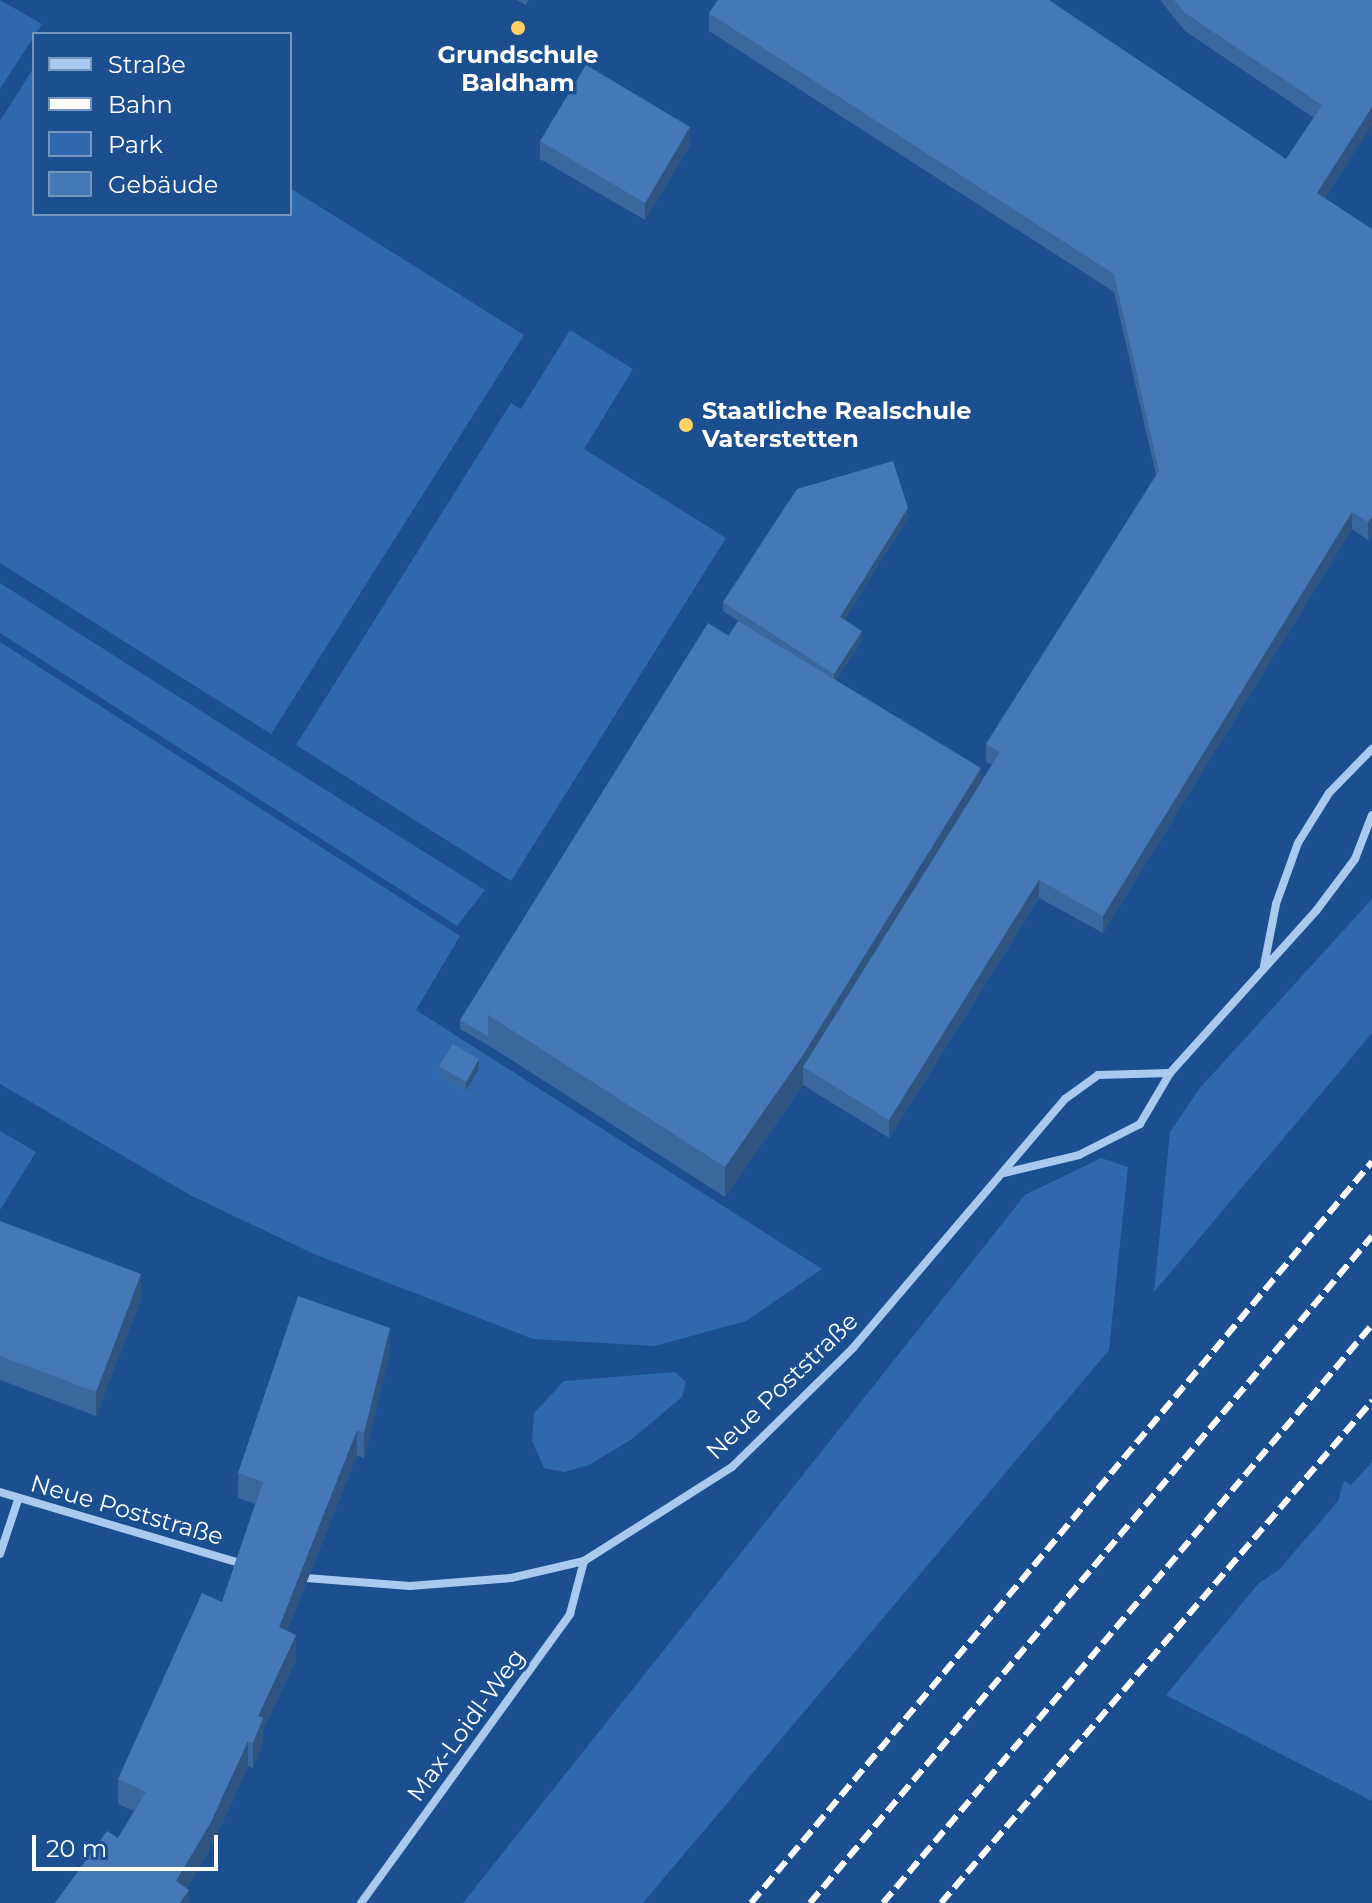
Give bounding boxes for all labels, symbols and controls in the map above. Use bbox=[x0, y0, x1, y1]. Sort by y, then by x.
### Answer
marker: Grundschule Baldham bbox=[509, 19, 527, 37]
legend bbox=[32, 32, 292, 216]
place label: Grundschule Baldham bbox=[438, 41, 598, 97]
text: Straße bbox=[108, 50, 186, 79]
text: Bahn bbox=[108, 90, 173, 119]
text: Park bbox=[108, 130, 163, 159]
text: Gebäude bbox=[108, 170, 218, 199]
place label: Staatliche Realschule Vaterstetten bbox=[702, 397, 971, 453]
marker: Staatliche Realschule Vaterstetten bbox=[677, 416, 695, 434]
street label: Neue Poststraße bbox=[700, 1306, 864, 1466]
street label: Neue Poststraße bbox=[27, 1469, 227, 1551]
street label: Max-Loidl-Weg bbox=[401, 1643, 531, 1807]
scale bar bbox=[36, 1819, 222, 1869]
text: 20 m bbox=[46, 1834, 107, 1863]

